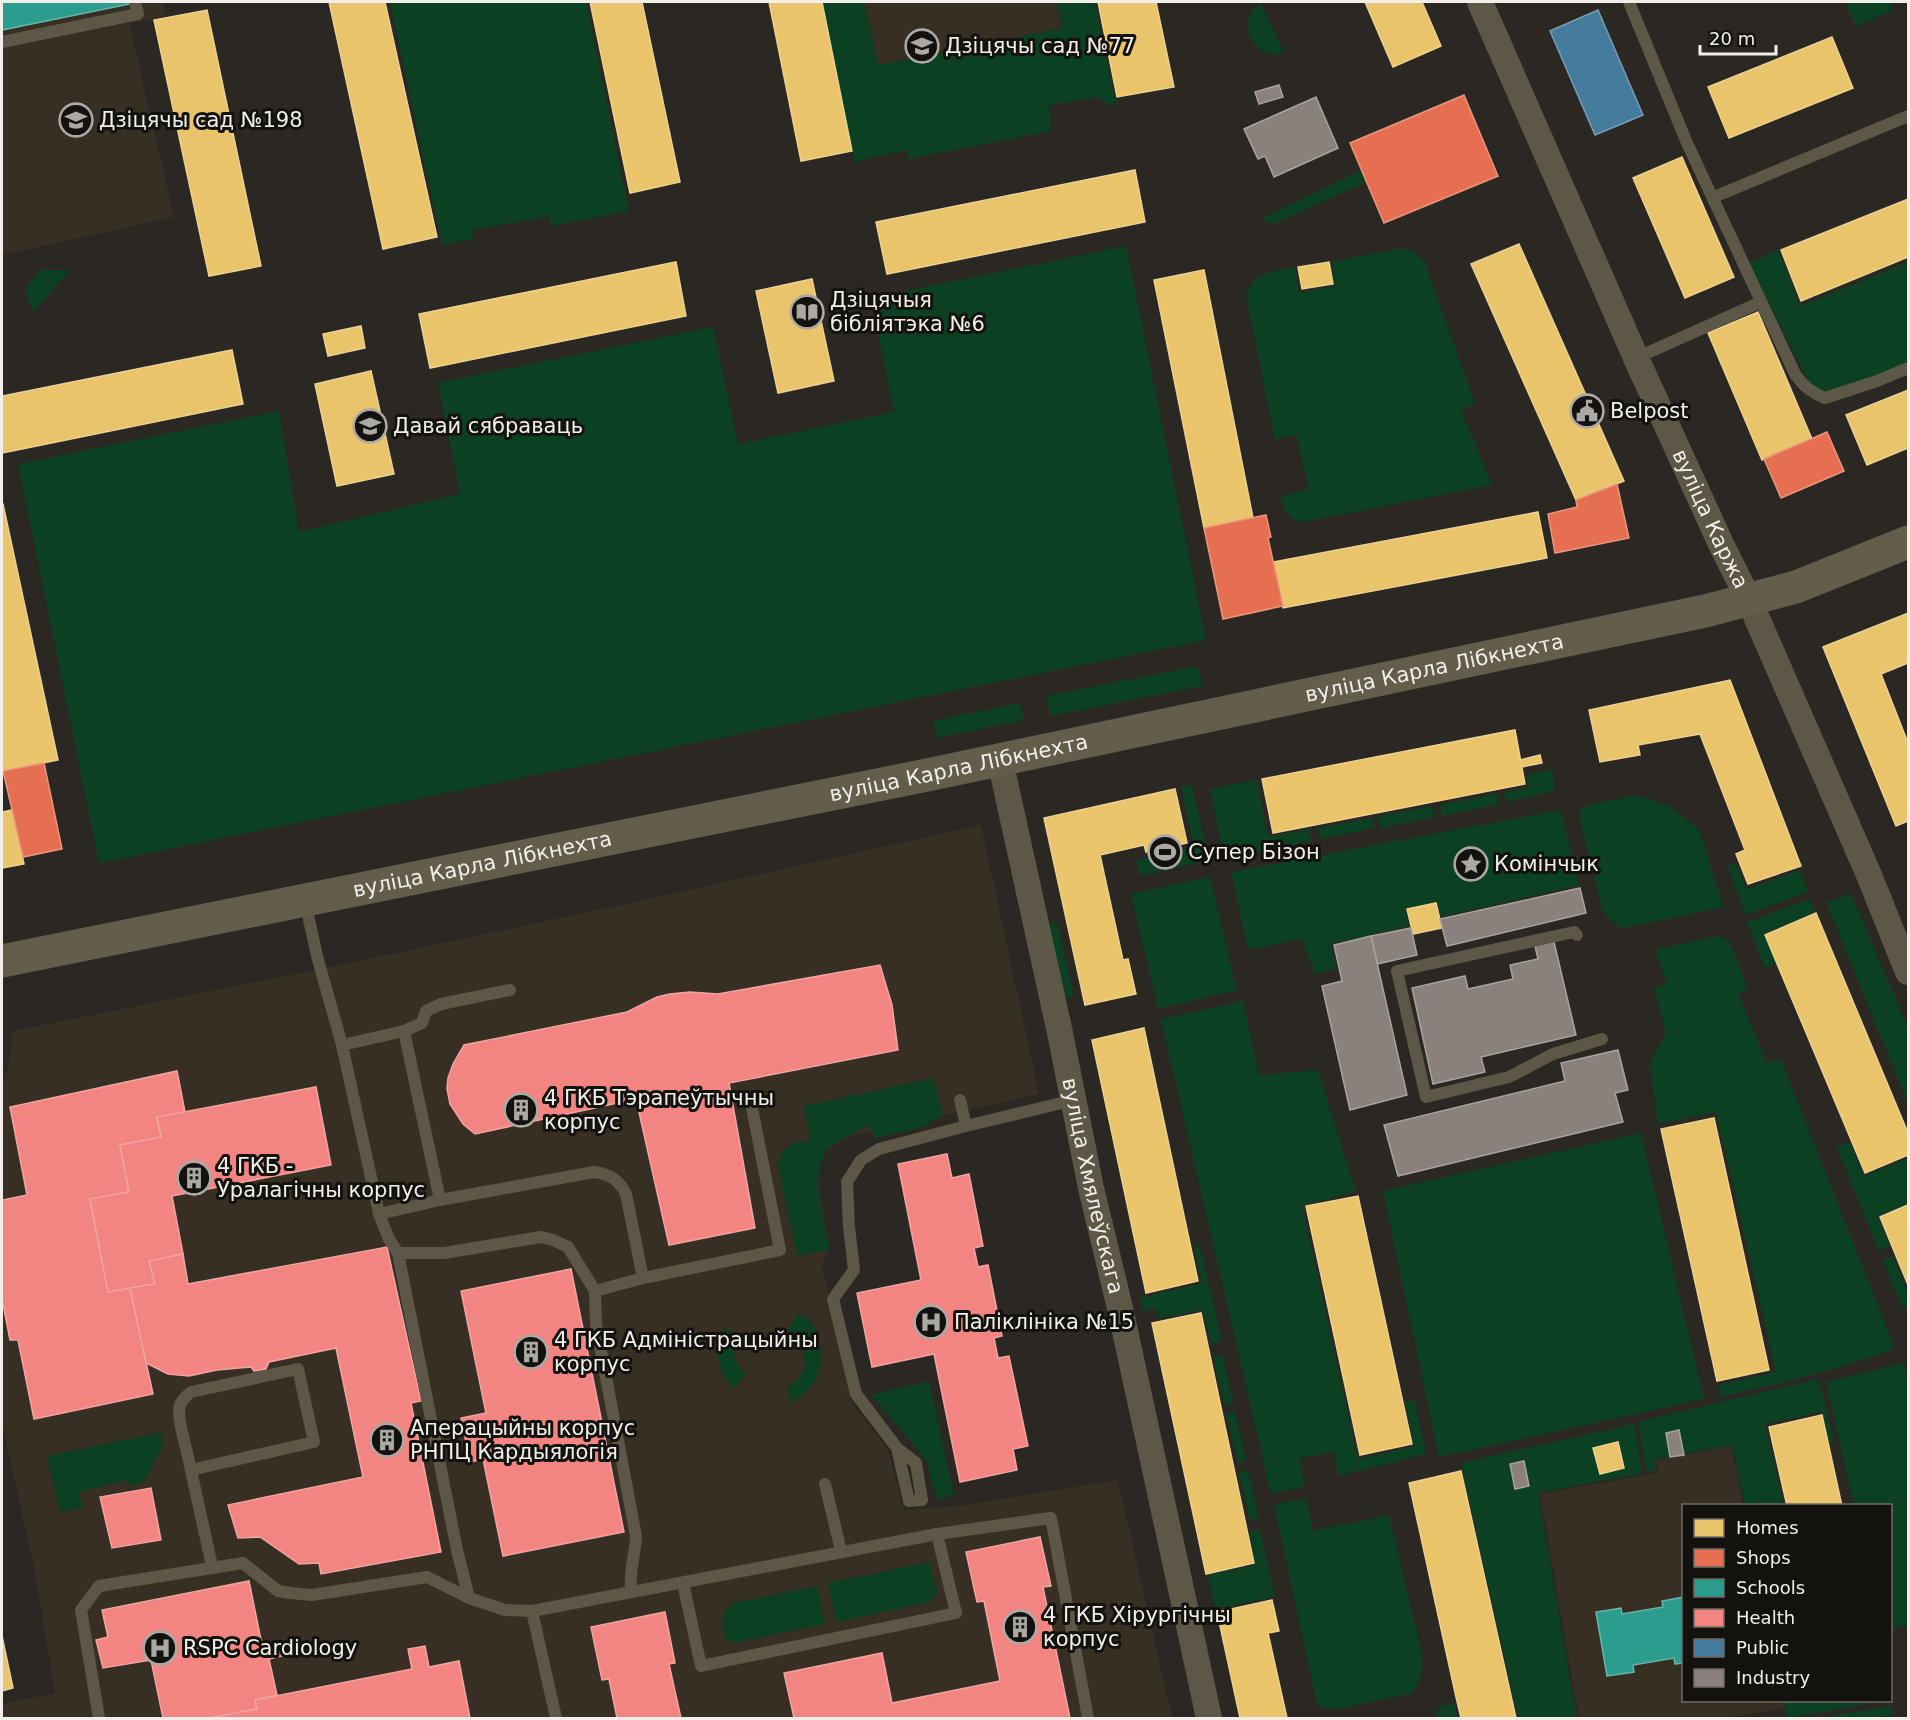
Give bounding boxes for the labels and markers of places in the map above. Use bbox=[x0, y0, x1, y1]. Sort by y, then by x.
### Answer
school or university icon: Дзіцячы сад №77 bbox=[904, 28, 940, 64]
place label: Дзіцячы сад №77 bbox=[945, 34, 1135, 58]
school or university icon: Дзіцячы сад №198 bbox=[58, 102, 94, 138]
place label: Дзіцячы сад №198 bbox=[99, 108, 303, 132]
place label: Дзіцячыя бібліятэка №6 bbox=[830, 288, 985, 336]
library icon: Дзіцячыя бібліятэка №6 bbox=[789, 294, 825, 330]
public building icon: Belpost bbox=[1569, 393, 1605, 429]
place label: Belpost bbox=[1610, 399, 1689, 423]
school or university icon: Давай сябраваць bbox=[352, 408, 388, 444]
place label: Давай сябраваць bbox=[393, 414, 583, 438]
sports icon: Супер Бізон bbox=[1147, 834, 1183, 870]
place label: Супер Бізон bbox=[1188, 840, 1320, 864]
place icon: Комінчык bbox=[1453, 846, 1489, 882]
place label: Комінчык bbox=[1494, 852, 1599, 876]
place label: 4 ГКБ Тэрапеўтычны корпус bbox=[544, 1086, 774, 1134]
building icon: 4 ГКБ Тэрапеўтычны корпус bbox=[503, 1092, 539, 1128]
place label: 4 ГКБ - Уралагічны корпус bbox=[217, 1154, 425, 1202]
building icon: 4 ГКБ - Уралагічны корпус bbox=[176, 1160, 212, 1196]
hospital icon: Паліклініка №15 bbox=[913, 1304, 949, 1340]
place label: Паліклініка №15 bbox=[954, 1310, 1134, 1334]
place label: 4 ГКБ Адміністрацыйны корпус bbox=[554, 1328, 818, 1376]
building icon: 4 ГКБ Адміністрацыйны корпус bbox=[513, 1334, 549, 1370]
place label: Аперацыйны корпус РНПЦ Кардыялогія bbox=[410, 1416, 635, 1464]
building icon: Аперацыйны корпус РНПЦ Кардыялогія bbox=[369, 1422, 405, 1458]
place label: 4 ГКБ Хірургічны корпус bbox=[1043, 1603, 1231, 1651]
building icon: 4 ГКБ Хірургічны корпус bbox=[1002, 1609, 1038, 1645]
hospital icon: RSPC Cardiology bbox=[142, 1630, 178, 1666]
place label: RSPC Cardiology bbox=[183, 1636, 357, 1660]

